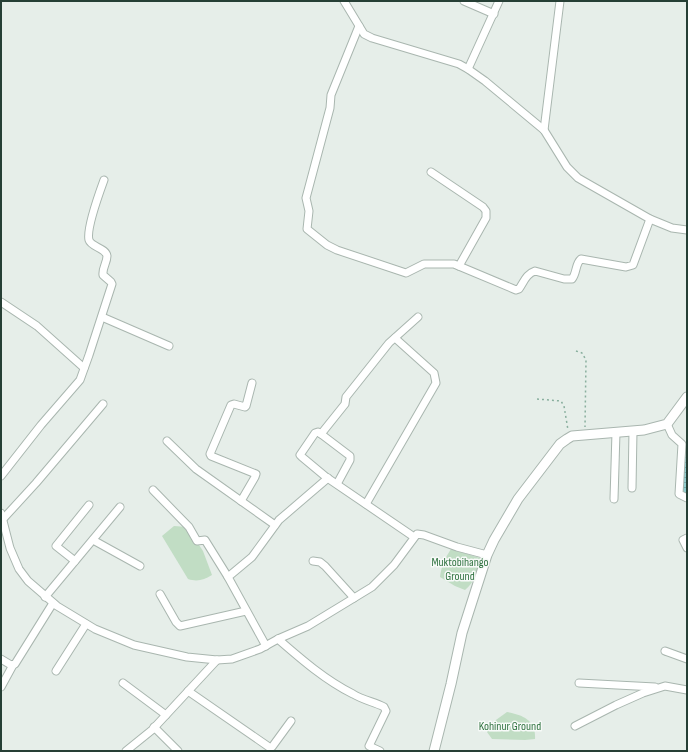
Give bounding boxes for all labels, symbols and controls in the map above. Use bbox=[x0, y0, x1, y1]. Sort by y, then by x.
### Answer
park label: Muktobihango Ground bbox=[431, 555, 489, 584]
park label: Kohinur Ground bbox=[479, 719, 541, 734]

